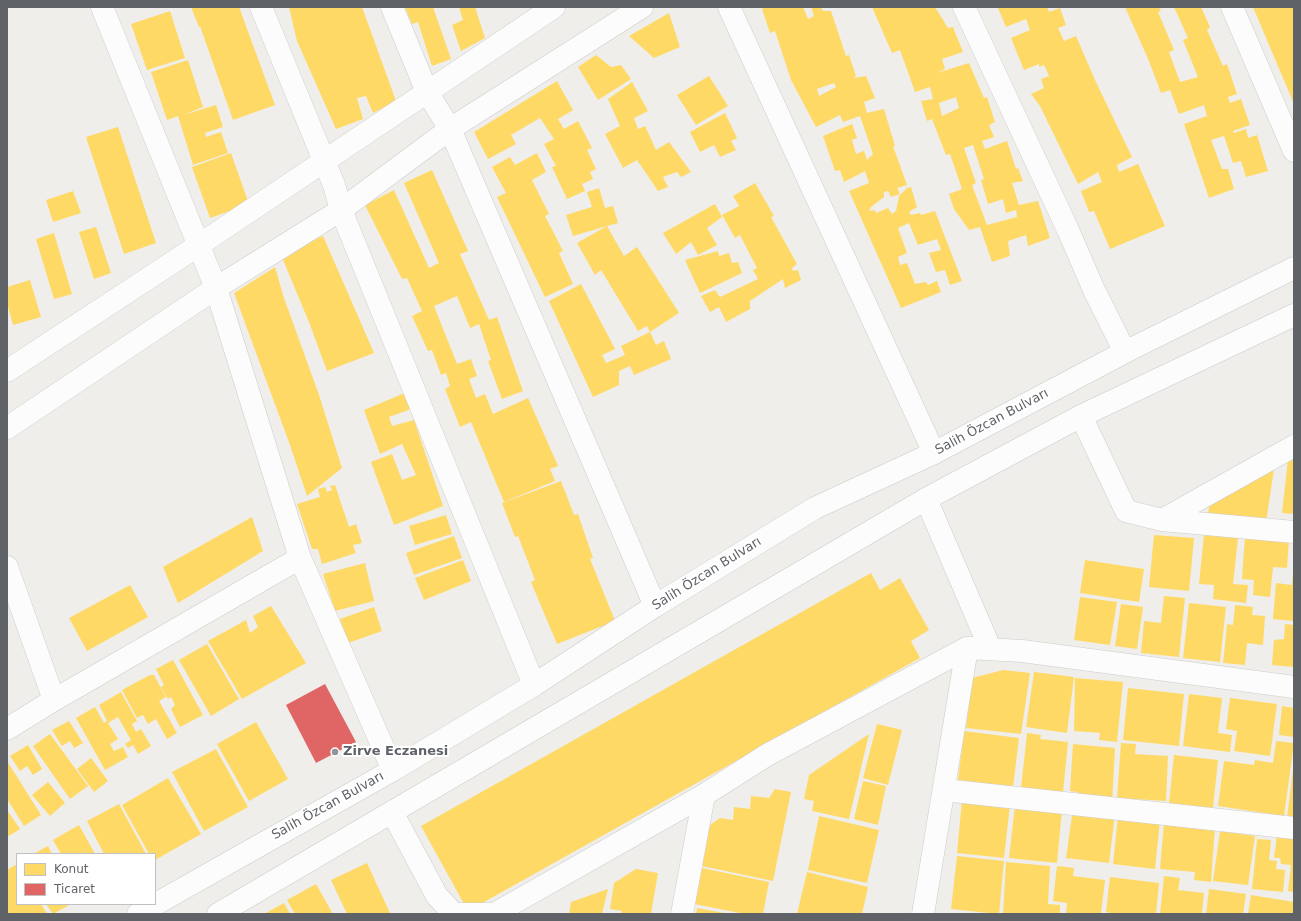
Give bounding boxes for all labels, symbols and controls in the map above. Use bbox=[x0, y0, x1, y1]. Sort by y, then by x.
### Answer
street label: Salih Özcan Bulvarı bbox=[933, 386, 1051, 458]
street label: Salih Özcan Bulvarı bbox=[650, 534, 764, 614]
place label: Zirve Eczanesi bbox=[343, 744, 448, 760]
marker: Zirve Eczanesi bbox=[330, 747, 340, 757]
street label: Salih Özcan Bulvarı bbox=[269, 769, 387, 843]
legend bbox=[16, 853, 156, 905]
text: Konut bbox=[54, 862, 89, 876]
text: Ticaret bbox=[54, 882, 95, 896]

